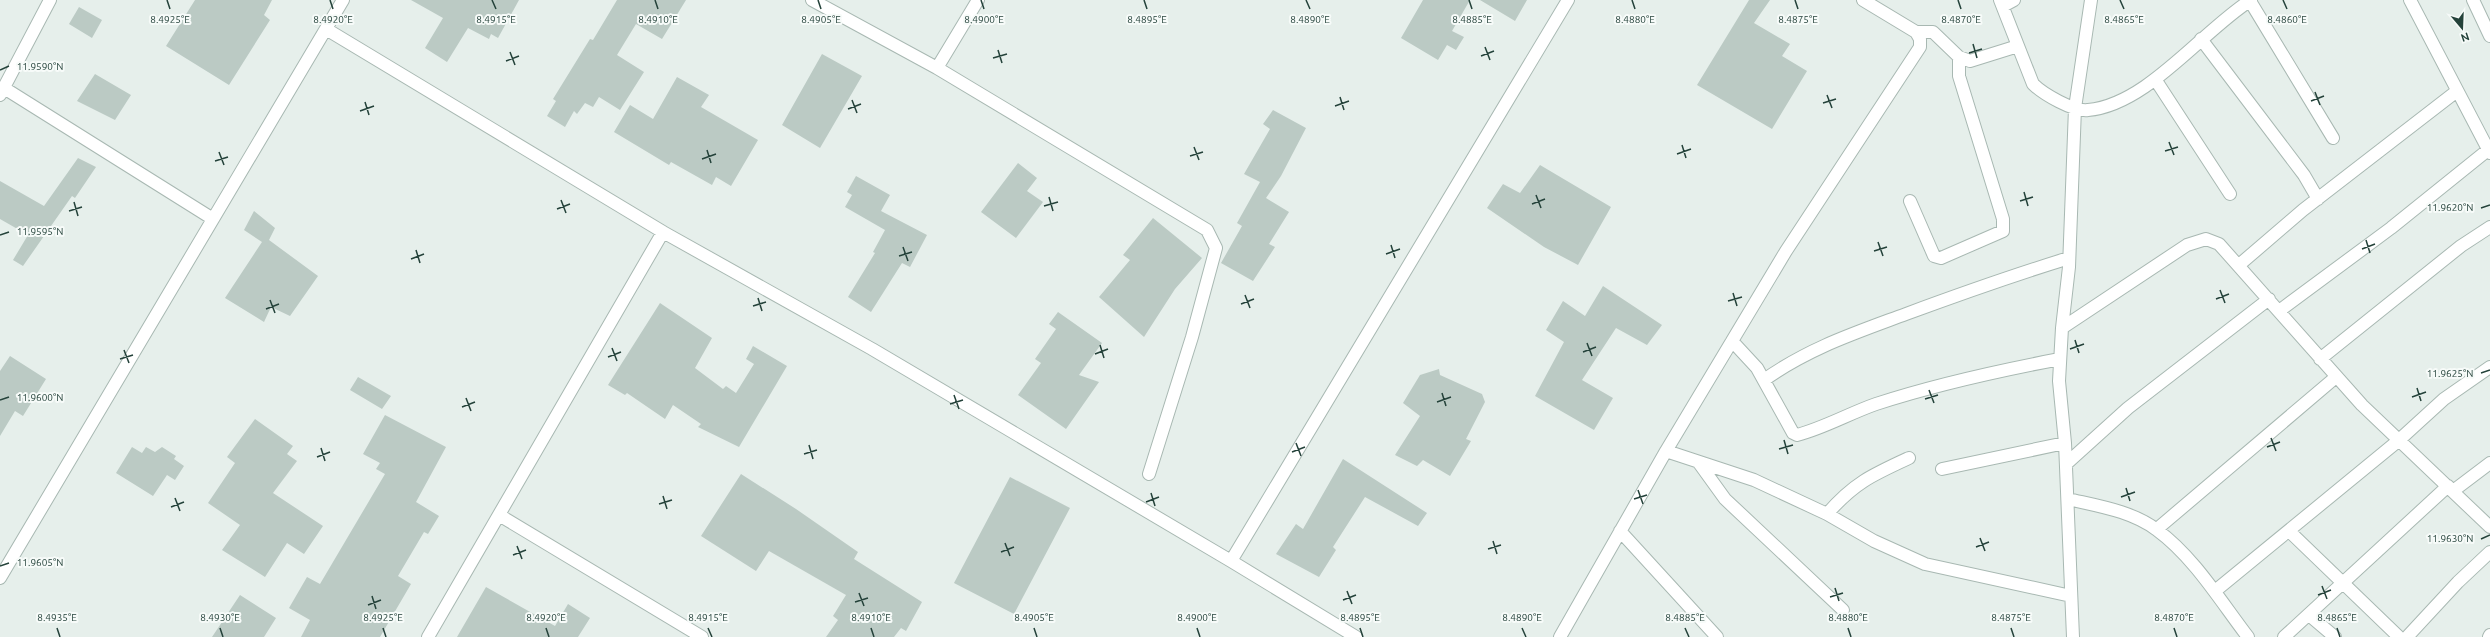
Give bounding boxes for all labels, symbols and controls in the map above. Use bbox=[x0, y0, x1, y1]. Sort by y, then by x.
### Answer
north arrow bbox=[2442, 8, 2482, 48]
text: 8.4925°E bbox=[150, 14, 190, 25]
text: 8.4920°E bbox=[313, 14, 353, 25]
text: 8.4915°E bbox=[476, 14, 516, 25]
text: 8.4910°E bbox=[638, 14, 678, 25]
text: 8.4905°E bbox=[801, 14, 841, 25]
text: 8.4900°E bbox=[964, 14, 1004, 25]
text: 8.4895°E bbox=[1127, 14, 1167, 25]
text: 8.4890°E bbox=[1290, 14, 1330, 25]
text: 8.4885°E bbox=[1452, 14, 1492, 25]
text: 8.4880°E bbox=[1615, 14, 1655, 25]
text: 8.4875°E bbox=[1778, 14, 1818, 25]
text: 8.4870°E bbox=[1941, 14, 1981, 25]
text: 8.4865°E bbox=[2104, 14, 2144, 25]
text: 8.4860°E bbox=[2267, 14, 2307, 25]
text: N bbox=[2459, 30, 2471, 44]
text: 11.9590°N bbox=[17, 61, 63, 72]
text: 11.9620°N bbox=[2427, 202, 2473, 213]
text: 11.9595°N bbox=[17, 226, 63, 237]
text: 11.9625°N bbox=[2427, 368, 2473, 379]
text: 11.9600°N bbox=[17, 392, 63, 403]
text: 11.9630°N bbox=[2427, 533, 2473, 544]
text: 11.9605°N bbox=[17, 557, 63, 568]
text: 8.4935°E bbox=[37, 612, 77, 623]
text: 8.4930°E bbox=[200, 612, 240, 623]
text: 8.4925°E bbox=[363, 612, 403, 623]
text: 8.4920°E bbox=[526, 612, 566, 623]
text: 8.4915°E bbox=[688, 612, 728, 623]
text: 8.4910°E bbox=[851, 612, 891, 623]
text: 8.4905°E bbox=[1014, 612, 1054, 623]
text: 8.4900°E bbox=[1177, 612, 1217, 623]
text: 8.4895°E bbox=[1340, 612, 1380, 623]
text: 8.4890°E bbox=[1502, 612, 1542, 623]
text: 8.4885°E bbox=[1665, 612, 1705, 623]
text: 8.4880°E bbox=[1828, 612, 1868, 623]
text: 8.4875°E bbox=[1991, 612, 2031, 623]
text: 8.4870°E bbox=[2154, 612, 2194, 623]
text: 8.4865°E bbox=[2317, 612, 2357, 623]

